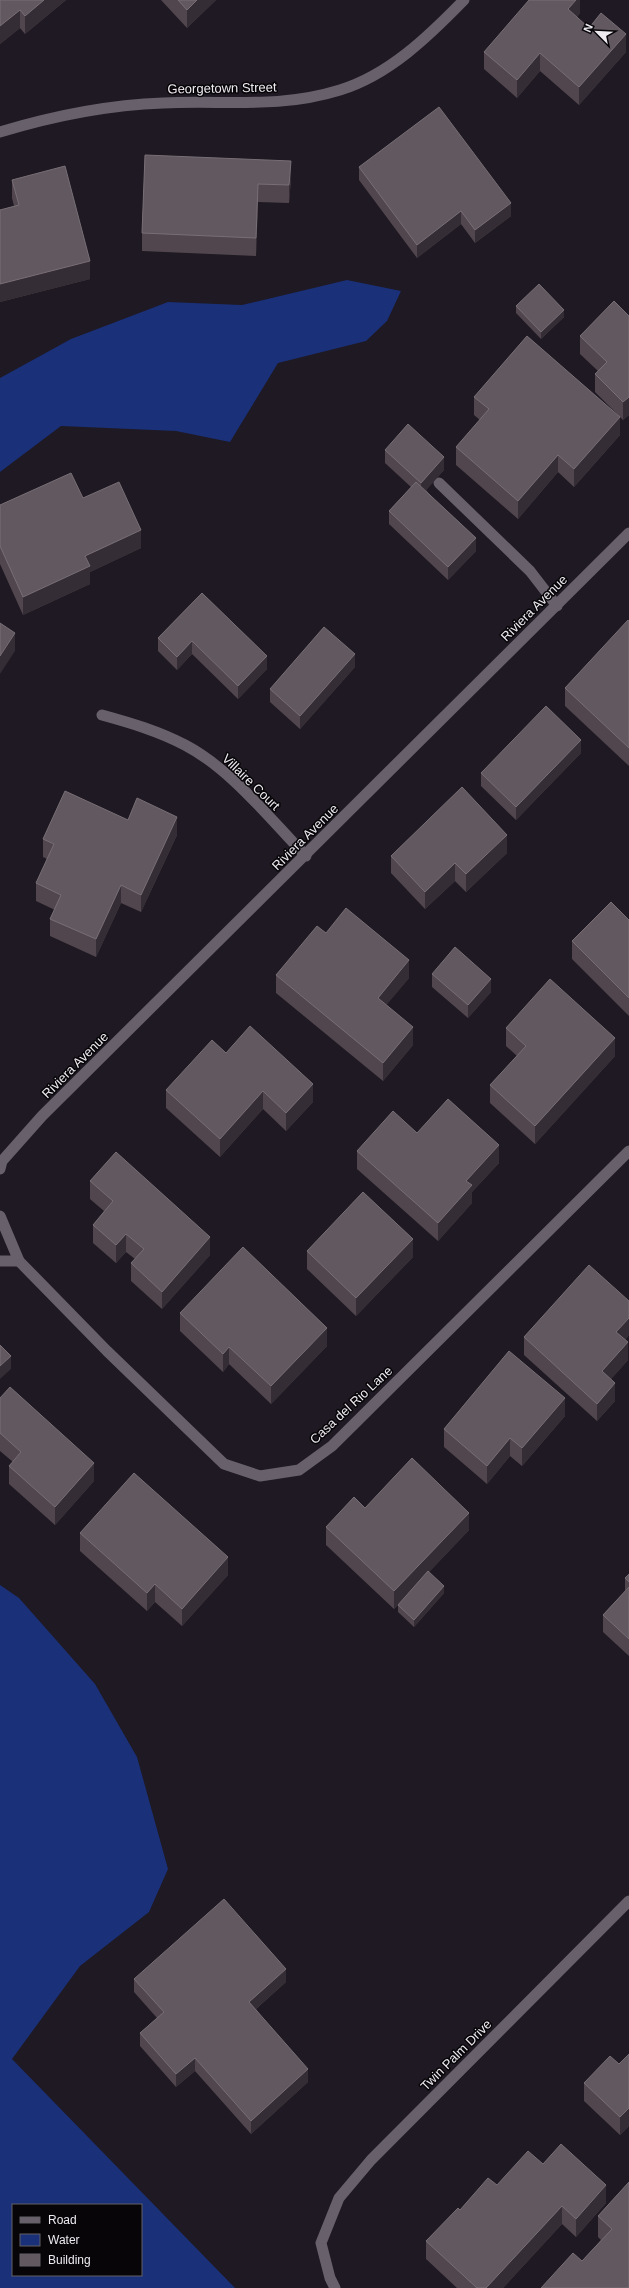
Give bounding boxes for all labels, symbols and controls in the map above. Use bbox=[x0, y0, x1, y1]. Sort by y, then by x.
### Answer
north arrow bbox=[577, 12, 617, 52]
text: N bbox=[581, 22, 595, 34]
street label: Georgetown Street bbox=[167, 80, 277, 96]
street label: Riviera Avenue bbox=[498, 572, 570, 644]
street label: Villaire Court bbox=[219, 751, 283, 813]
street label: Riviera Avenue bbox=[269, 801, 341, 873]
street label: Riviera Avenue bbox=[39, 1029, 111, 1101]
street label: Casa del Rio Lane bbox=[307, 1363, 395, 1447]
street label: Twin Palm Drive bbox=[417, 2016, 495, 2094]
legend bbox=[12, 2204, 142, 2276]
text: Road bbox=[48, 2213, 77, 2227]
text: Water bbox=[48, 2233, 80, 2247]
text: Building bbox=[48, 2253, 91, 2267]

